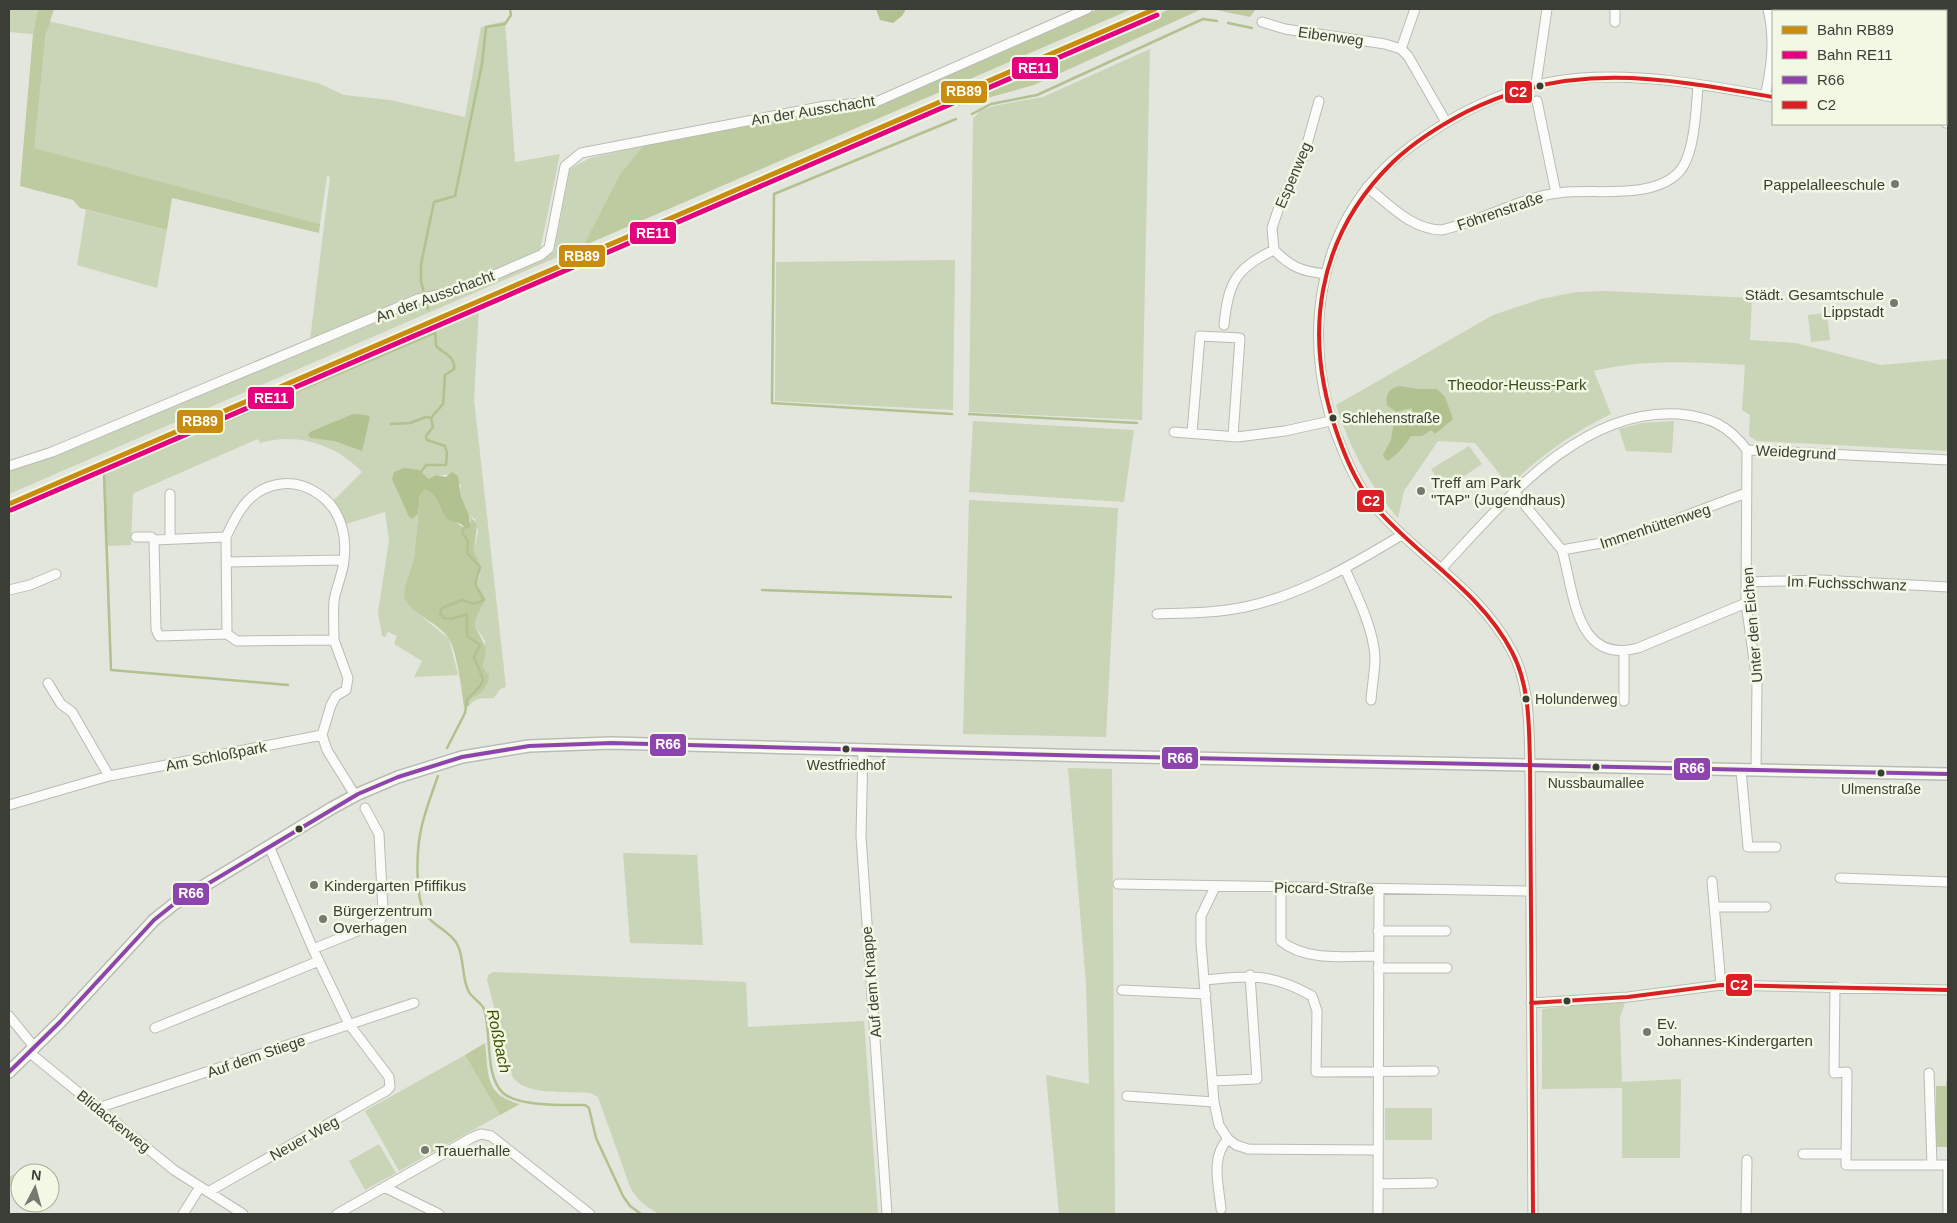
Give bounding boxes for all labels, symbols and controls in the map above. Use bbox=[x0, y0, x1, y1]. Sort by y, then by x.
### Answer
legend bbox=[1772, 10, 1947, 125]
text: Bahn RB89 bbox=[1817, 21, 1894, 38]
street label: Eibenweg bbox=[1297, 23, 1365, 49]
text: Bahn RE11 bbox=[1817, 46, 1893, 63]
line badge: RE11 bbox=[1011, 56, 1059, 80]
text: RE11 bbox=[1018, 60, 1052, 76]
text: R66 bbox=[1817, 71, 1845, 88]
line badge: RB89 bbox=[940, 80, 988, 104]
line badge: C2 bbox=[1504, 80, 1533, 104]
unlabelled marker bbox=[1535, 81, 1545, 91]
text: RB89 bbox=[946, 83, 982, 99]
text: C2 bbox=[1509, 84, 1527, 100]
street label: An der Ausschacht bbox=[750, 92, 877, 128]
text: C2 bbox=[1817, 96, 1836, 113]
street label: Espenweg bbox=[1271, 139, 1315, 211]
place label: Pappelalleeschule bbox=[1763, 176, 1885, 193]
marker: Pappelalleeschule bbox=[1889, 178, 1901, 190]
street label: Föhrenstraße bbox=[1455, 188, 1545, 234]
line badge: RE11 bbox=[629, 221, 677, 245]
text: RE11 bbox=[636, 225, 670, 241]
line badge: RB89 bbox=[558, 244, 606, 268]
text: RB89 bbox=[564, 248, 600, 264]
street label: An der Ausschacht bbox=[373, 266, 497, 325]
place label: Städt. Gesamtschule Lippstadt bbox=[1745, 286, 1885, 320]
marker: Städt. Gesamtschule Lippstadt bbox=[1888, 297, 1900, 309]
park label: Theodor-Heuss-Park bbox=[1447, 376, 1587, 393]
line badge: RE11 bbox=[247, 386, 295, 410]
text: RE11 bbox=[254, 390, 288, 406]
line badge: RB89 bbox=[176, 409, 224, 434]
place label: Schlehenstraße bbox=[1342, 410, 1440, 426]
text: RB89 bbox=[182, 413, 218, 429]
marker: Schlehenstraße bbox=[1328, 413, 1338, 423]
street label: Weidegrund bbox=[1755, 441, 1837, 463]
place label: Treff am Park "TAP" (Jugendhaus) bbox=[1431, 474, 1566, 508]
marker: Treff am Park "TAP" (Jugendhaus) bbox=[1415, 485, 1427, 497]
line badge: C2 bbox=[1356, 489, 1385, 513]
text: C2 bbox=[1362, 493, 1380, 509]
street label: Immenhüttenweg bbox=[1598, 500, 1712, 552]
street label: Unter den Eichen bbox=[1738, 567, 1766, 683]
street label: Im Fuchsschwanz bbox=[1787, 572, 1907, 594]
place label: Holunderweg bbox=[1535, 691, 1618, 707]
marker: Holunderweg bbox=[1521, 694, 1531, 704]
line badge: R66 bbox=[649, 733, 687, 757]
text: R66 bbox=[655, 736, 681, 752]
street label: Am Schloßpark bbox=[164, 738, 268, 774]
marker: Westfriedhof bbox=[841, 744, 851, 754]
line badge: R66 bbox=[1161, 746, 1199, 770]
text: R66 bbox=[1167, 750, 1193, 766]
place label: Westfriedhof bbox=[807, 757, 885, 773]
line badge: R66 bbox=[1673, 757, 1711, 781]
text: R66 bbox=[1679, 760, 1705, 776]
marker: Nussbaumallee bbox=[1591, 762, 1601, 772]
marker: Ulmenstraße bbox=[1876, 768, 1886, 778]
place label: Nussbaumallee bbox=[1548, 775, 1644, 791]
place label: Ulmenstraße bbox=[1841, 781, 1921, 797]
unlabelled marker bbox=[294, 824, 304, 834]
place label: Kindergarten Pfiffikus bbox=[324, 877, 466, 894]
marker: Kindergarten Pfiffikus bbox=[308, 879, 320, 891]
street label: Piccard-Straße bbox=[1274, 879, 1374, 897]
line badge: R66 bbox=[172, 882, 210, 906]
text: R66 bbox=[178, 885, 204, 901]
place label: Bürgerzentrum Overhagen bbox=[333, 902, 432, 936]
marker: Bürgerzentrum Overhagen bbox=[317, 913, 329, 925]
street label: Auf dem Knappe bbox=[858, 926, 884, 1038]
line badge: C2 bbox=[1725, 973, 1753, 997]
text: C2 bbox=[1730, 977, 1748, 993]
unlabelled marker bbox=[1562, 996, 1572, 1006]
water label: Roßbach bbox=[484, 1007, 514, 1075]
place label: Ev. Johannes-Kindergarten bbox=[1657, 1015, 1813, 1049]
marker: Ev. Johannes-Kindergarten bbox=[1641, 1026, 1653, 1038]
street label: Auf dem Stiege bbox=[205, 1031, 307, 1081]
street label: Blidackerweg bbox=[74, 1086, 154, 1156]
street label: Neuer Weg bbox=[267, 1112, 341, 1164]
place label: Trauerhalle bbox=[435, 1142, 510, 1159]
marker: Trauerhalle bbox=[419, 1144, 431, 1156]
north arrow bbox=[10, 1163, 60, 1213]
text: N bbox=[30, 1167, 42, 1184]

